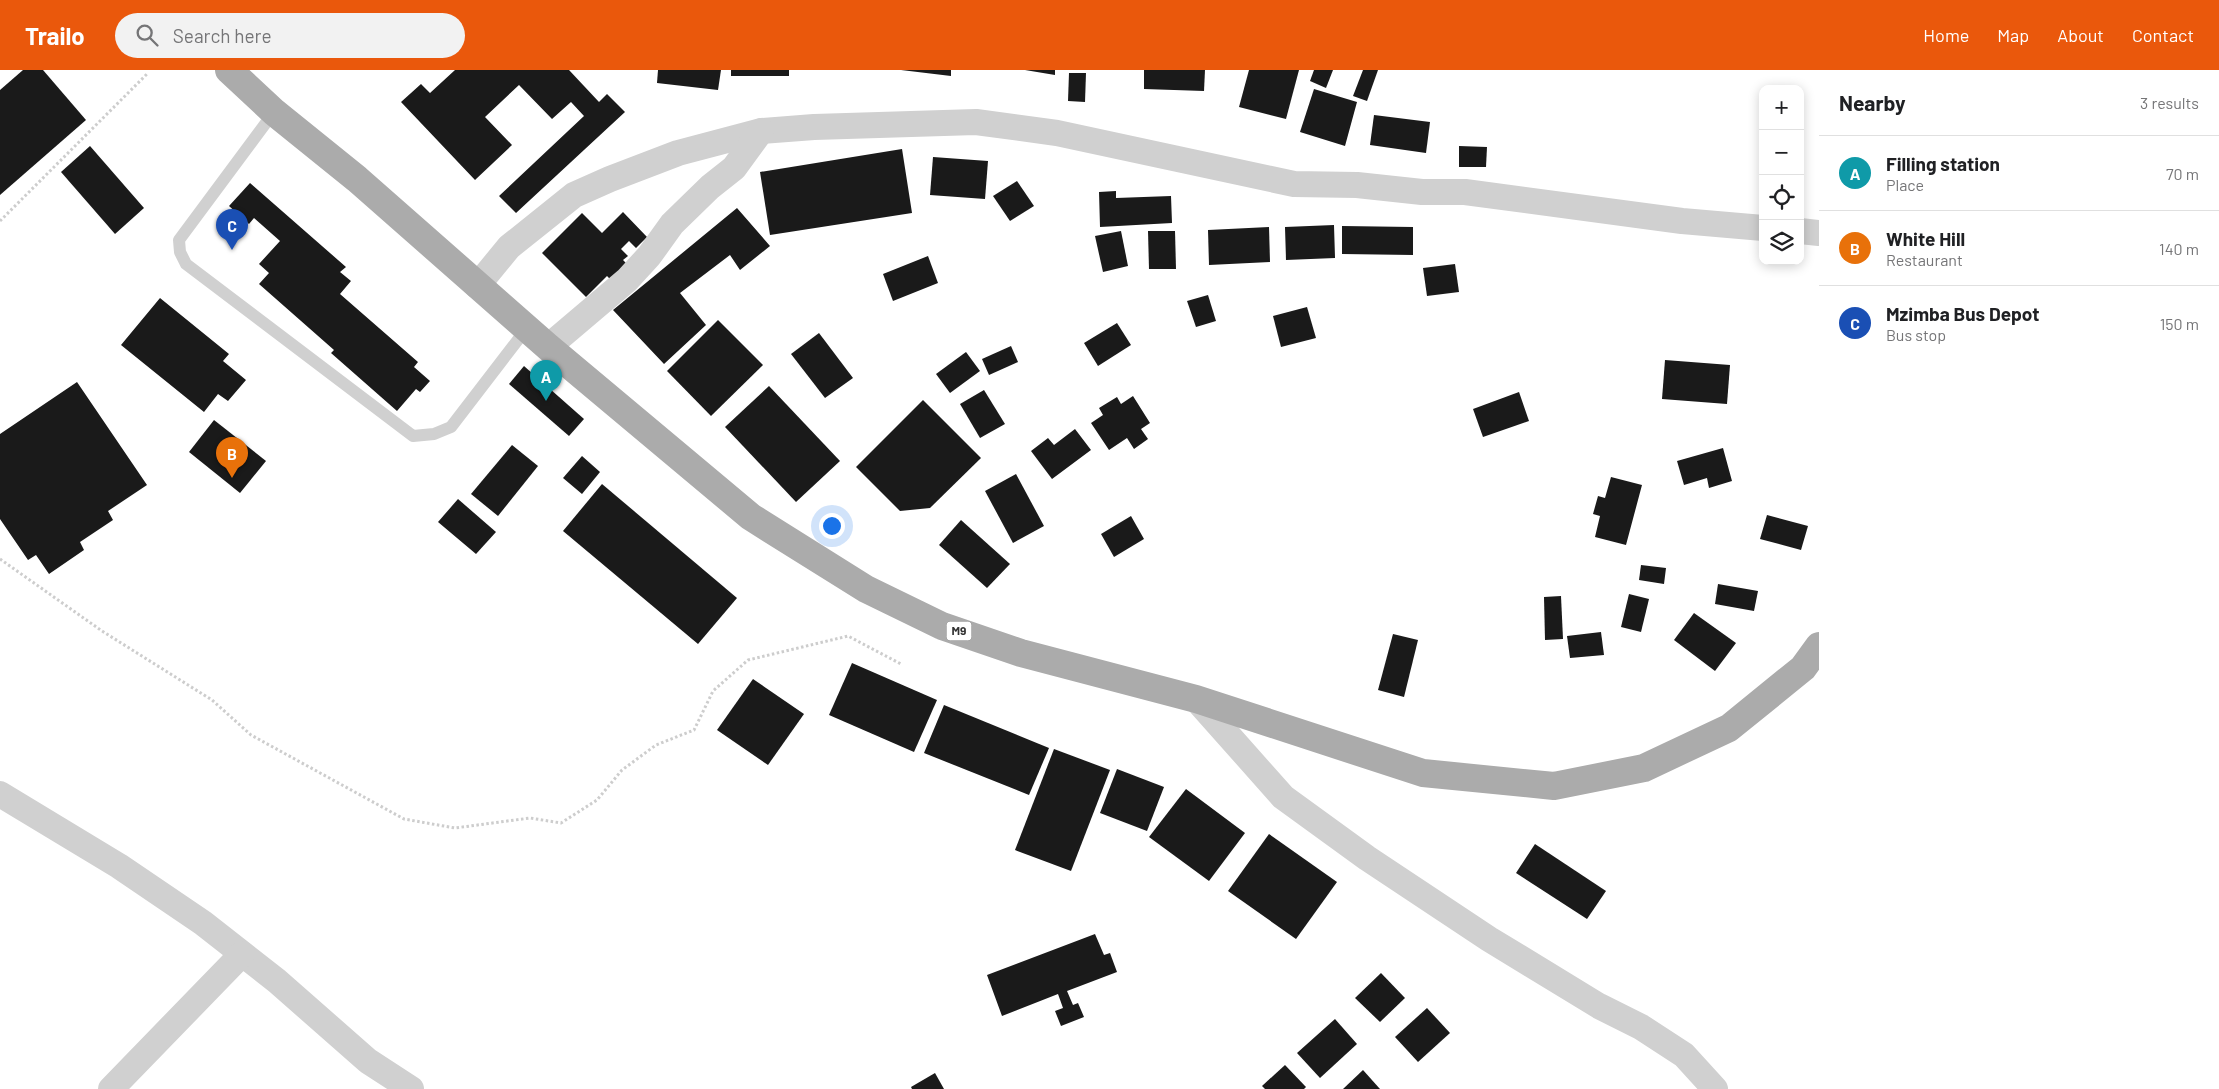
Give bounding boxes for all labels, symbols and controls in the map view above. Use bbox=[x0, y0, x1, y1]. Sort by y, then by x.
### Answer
search box bbox=[115, 13, 465, 58]
text: Trailo bbox=[25, 21, 85, 50]
icon: search bbox=[133, 21, 161, 49]
text: Search here bbox=[173, 24, 272, 47]
text: Home bbox=[1923, 24, 1969, 46]
text: Map bbox=[1997, 24, 2029, 46]
text: About bbox=[2057, 24, 2104, 46]
text: Contact bbox=[2132, 24, 2194, 46]
map controls bbox=[1759, 85, 1804, 265]
button: + bbox=[1759, 85, 1804, 130]
text: Nearby bbox=[1839, 90, 1905, 115]
text: 3 results bbox=[2140, 93, 2199, 112]
button: − bbox=[1759, 130, 1804, 175]
text: Filling station bbox=[1886, 152, 2000, 175]
text: A bbox=[1850, 164, 1860, 183]
text: 70 m bbox=[2166, 164, 2199, 183]
button: locate bbox=[1759, 175, 1804, 220]
text: Place bbox=[1886, 175, 1924, 194]
pin: C bbox=[216, 209, 248, 250]
button: layers bbox=[1759, 220, 1804, 265]
text: White Hill bbox=[1886, 227, 1965, 250]
text: B bbox=[1850, 239, 1860, 258]
text: 140 m bbox=[2159, 239, 2199, 258]
text: Restaurant bbox=[1886, 250, 1963, 269]
text: Mzimba Bus Depot bbox=[1886, 302, 2039, 325]
text: C bbox=[1850, 314, 1860, 333]
text: 150 m bbox=[2160, 314, 2199, 333]
text: Bus stop bbox=[1886, 325, 1946, 344]
pin: A bbox=[530, 360, 562, 401]
pin: B bbox=[216, 437, 248, 478]
your location bbox=[819, 513, 845, 539]
road number: M9 bbox=[946, 622, 972, 640]

